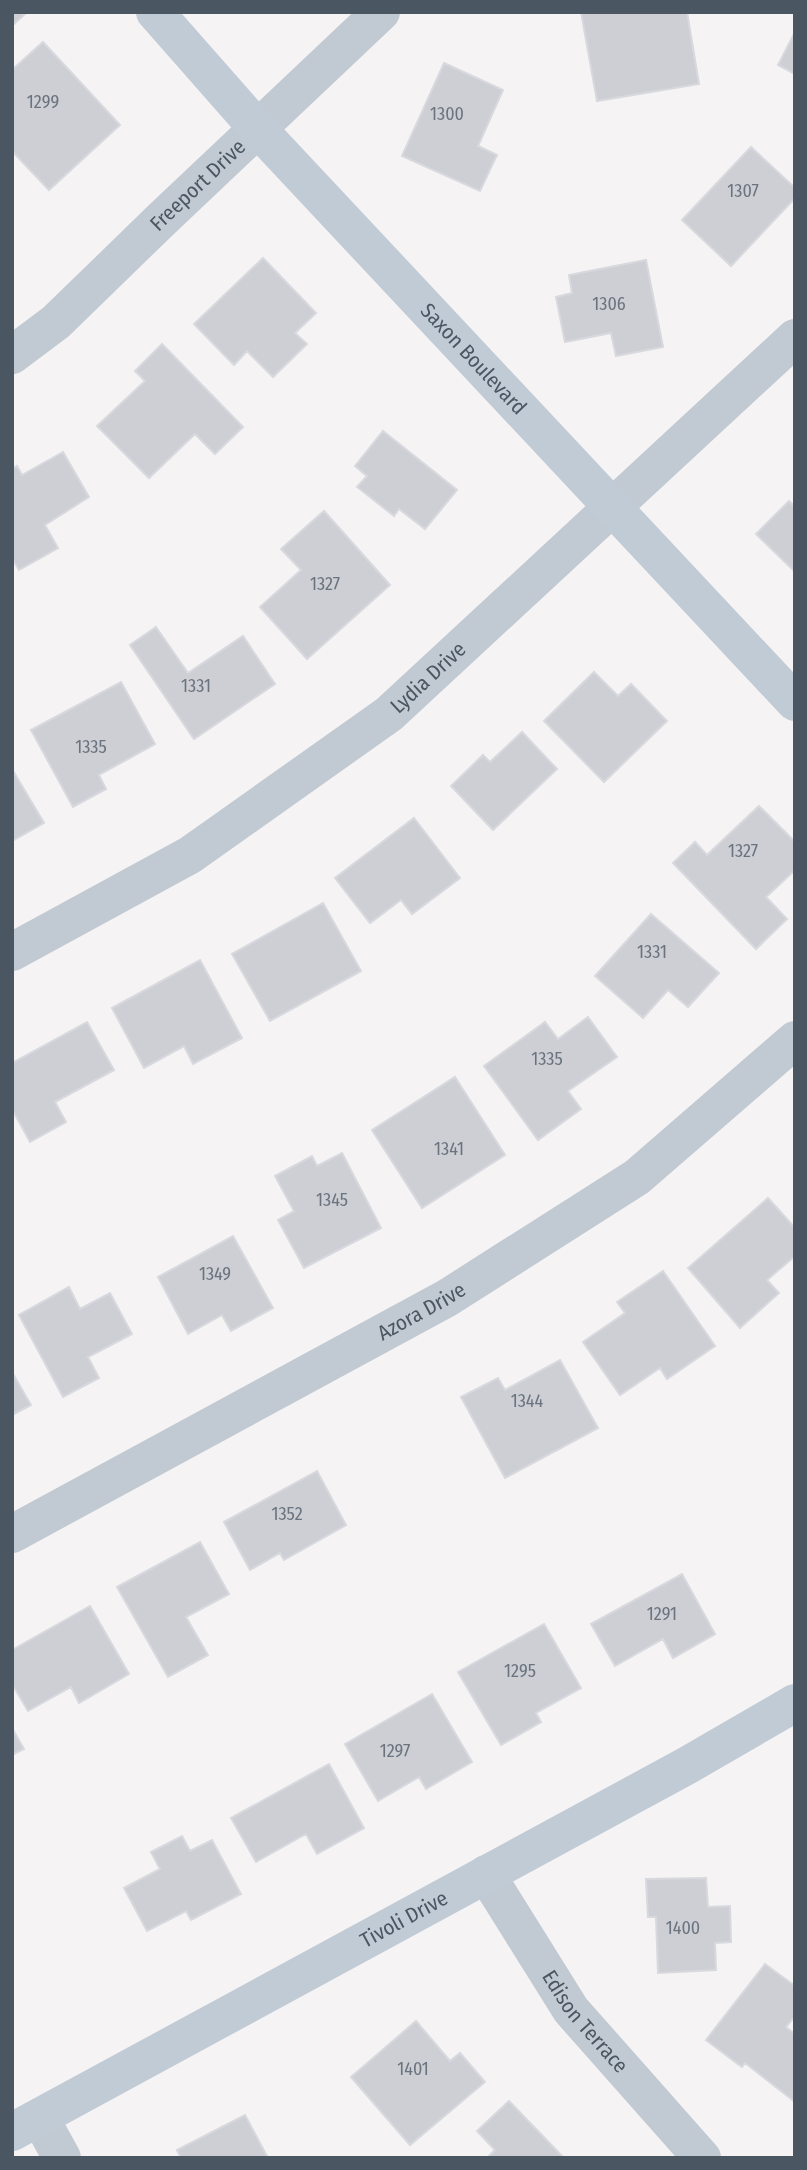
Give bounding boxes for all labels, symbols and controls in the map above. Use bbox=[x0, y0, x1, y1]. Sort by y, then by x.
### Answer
house number: 1299 bbox=[27, 91, 59, 113]
house number: 1300 bbox=[430, 103, 464, 125]
street label: Freeport Drive bbox=[145, 134, 251, 236]
house number: 1307 bbox=[727, 180, 759, 202]
house number: 1306 bbox=[592, 293, 626, 315]
street label: Saxon Boulevard bbox=[415, 298, 532, 420]
house number: 1327 bbox=[310, 573, 340, 595]
street label: Lydia Drive bbox=[385, 636, 471, 719]
house number: 1331 bbox=[181, 675, 211, 697]
house number: 1335 bbox=[75, 736, 107, 758]
house number: 1327 bbox=[728, 840, 758, 862]
house number: 1331 bbox=[637, 941, 667, 963]
house number: 1335 bbox=[531, 1048, 563, 1070]
house number: 1341 bbox=[434, 1138, 464, 1160]
house number: 1345 bbox=[316, 1189, 348, 1211]
house number: 1349 bbox=[199, 1263, 231, 1285]
street label: Azora Drive bbox=[373, 1277, 470, 1346]
house number: 1344 bbox=[511, 1390, 544, 1412]
house number: 1352 bbox=[271, 1503, 303, 1525]
house number: 1291 bbox=[647, 1603, 677, 1625]
house number: 1295 bbox=[504, 1660, 536, 1682]
house number: 1297 bbox=[380, 1740, 410, 1762]
street label: Tivoli Drive bbox=[356, 1885, 452, 1953]
house number: 1400 bbox=[666, 1917, 700, 1939]
street label: Edison Terrace bbox=[536, 1965, 634, 2078]
house number: 1401 bbox=[397, 2058, 429, 2080]

